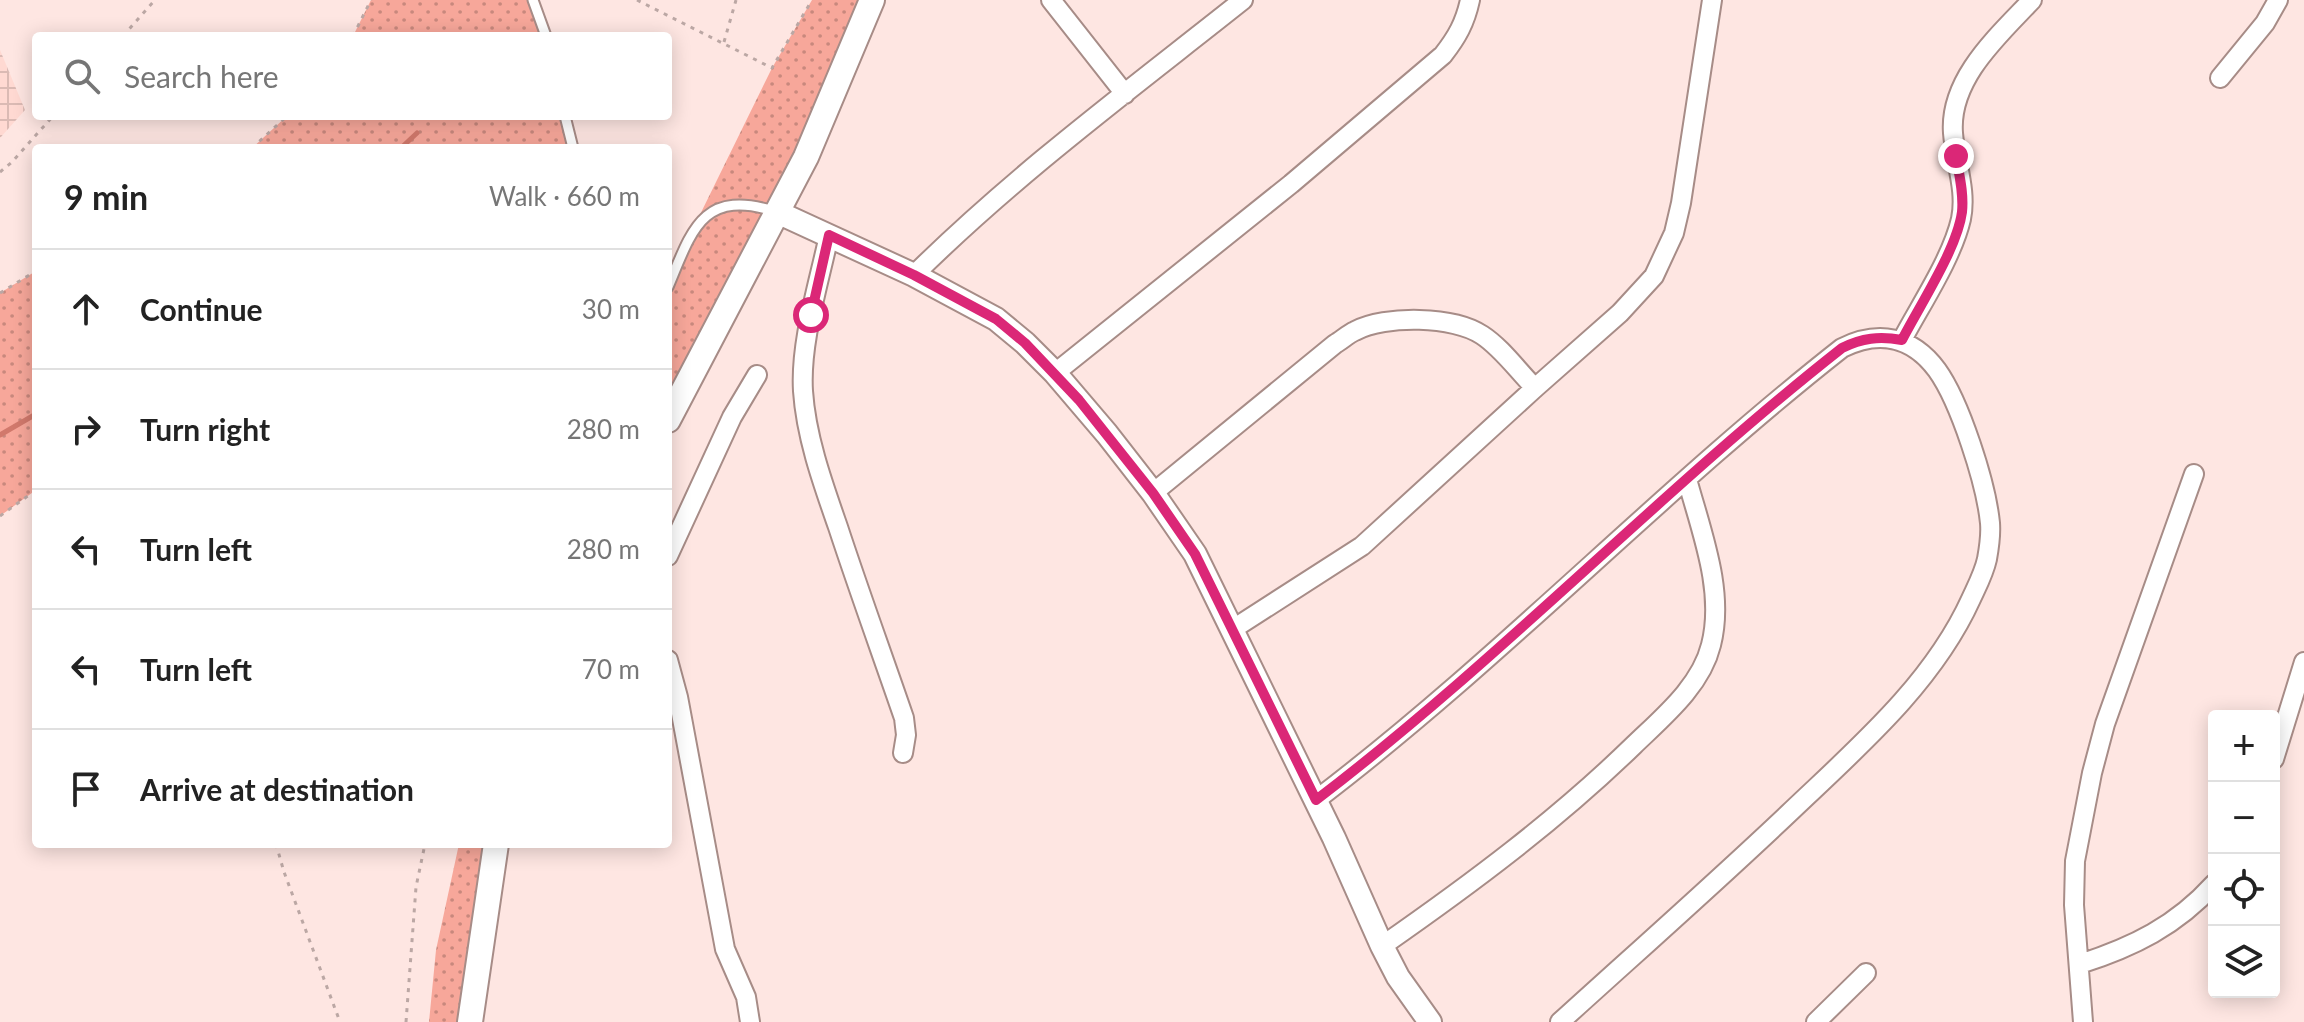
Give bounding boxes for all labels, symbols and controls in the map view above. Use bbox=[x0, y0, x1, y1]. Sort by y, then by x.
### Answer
search box bbox=[32, 32, 672, 120]
icon: search bbox=[60, 54, 104, 98]
text: Search here bbox=[124, 58, 279, 94]
route end bbox=[1938, 138, 1974, 174]
text: 9 min bbox=[64, 176, 148, 217]
text: Walk · 660 m bbox=[489, 180, 640, 212]
icon: ahead bbox=[64, 287, 108, 331]
text: Continue bbox=[140, 291, 263, 327]
text: 30 m bbox=[582, 293, 640, 325]
route start bbox=[793, 297, 829, 333]
icon: right bbox=[64, 407, 108, 451]
text: Turn right bbox=[140, 411, 270, 447]
text: 280 m bbox=[567, 413, 640, 445]
icon: left bbox=[64, 527, 108, 571]
text: Turn left bbox=[140, 531, 252, 567]
text: 280 m bbox=[567, 533, 640, 565]
icon: left bbox=[64, 647, 108, 691]
text: Turn left bbox=[140, 651, 252, 687]
text: 70 m bbox=[582, 653, 640, 685]
map controls bbox=[2208, 710, 2280, 998]
button: + bbox=[2208, 710, 2280, 782]
icon: arrive bbox=[64, 767, 108, 811]
text: Arrive at destination bbox=[140, 771, 414, 807]
button: − bbox=[2208, 782, 2280, 854]
button: locate bbox=[2208, 854, 2280, 926]
button: layers bbox=[2208, 926, 2280, 998]

